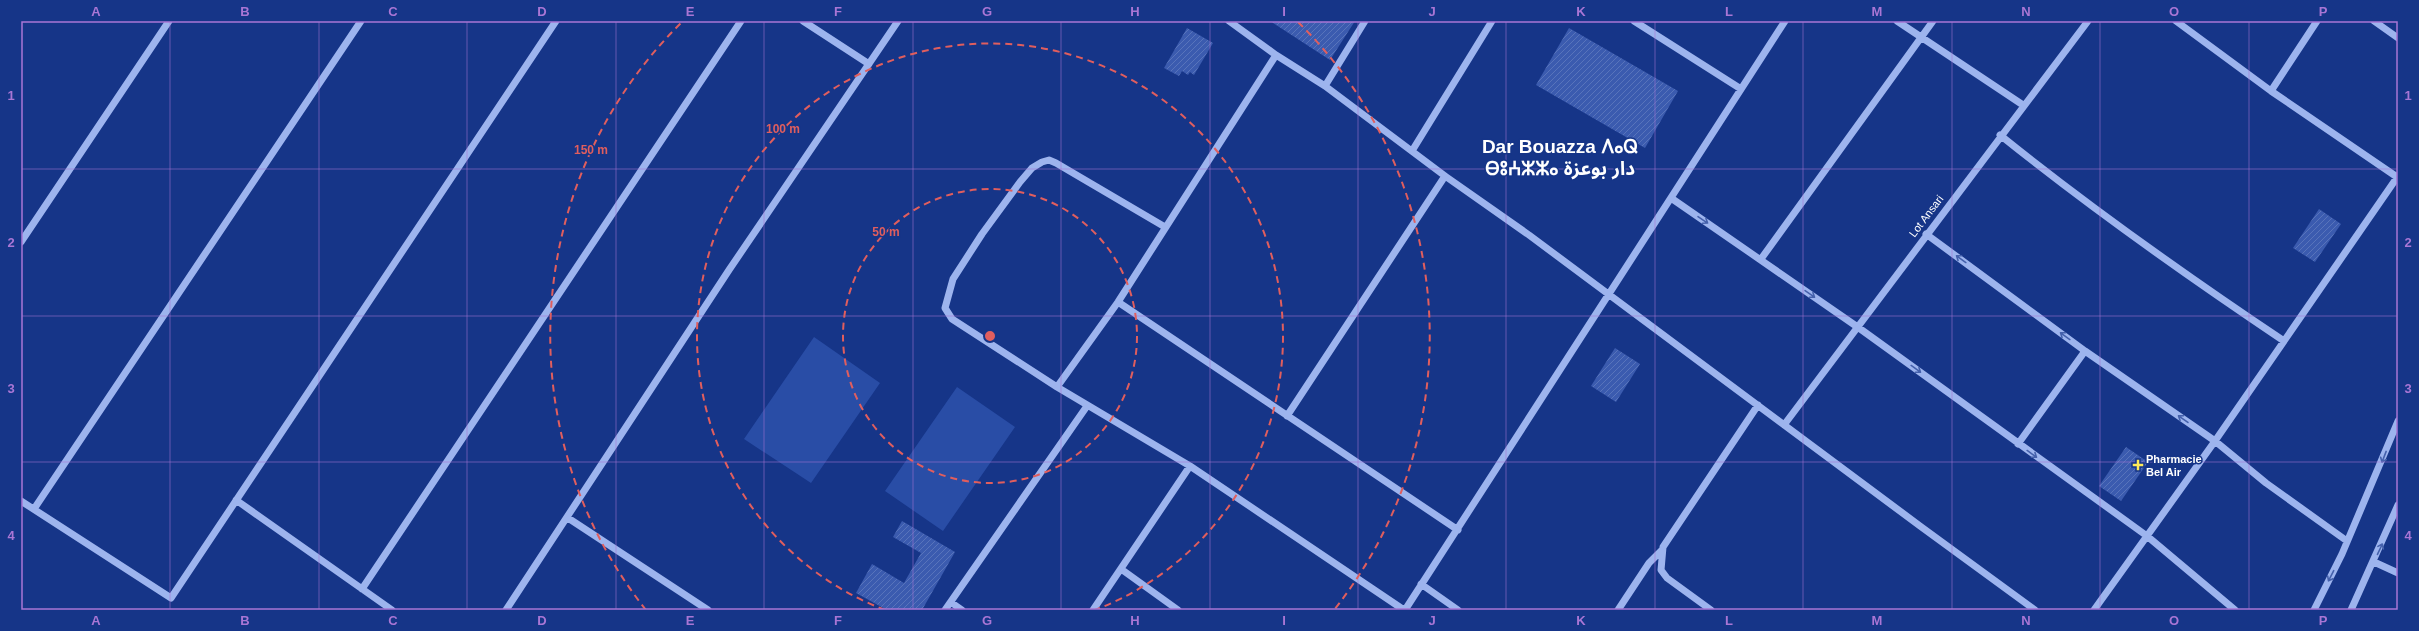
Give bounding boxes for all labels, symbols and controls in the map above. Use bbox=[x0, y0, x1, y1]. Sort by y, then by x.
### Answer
text: A bbox=[91, 4, 101, 19]
text: B bbox=[240, 4, 250, 19]
text: C bbox=[388, 4, 398, 19]
text: D bbox=[537, 4, 547, 19]
text: E bbox=[686, 4, 695, 19]
text: F bbox=[834, 4, 842, 19]
text: G bbox=[982, 4, 992, 19]
text: H bbox=[1130, 4, 1140, 19]
text: I bbox=[1282, 4, 1286, 19]
text: J bbox=[1428, 4, 1436, 19]
text: K bbox=[1576, 4, 1586, 19]
text: L bbox=[1725, 4, 1733, 19]
text: M bbox=[1872, 4, 1882, 19]
text: N bbox=[2021, 4, 2031, 19]
text: O bbox=[2169, 4, 2179, 19]
text: P bbox=[2319, 4, 2328, 19]
text: 1 bbox=[7, 88, 15, 103]
text: 1 bbox=[2404, 88, 2412, 103]
text: 100 m bbox=[766, 122, 800, 136]
district label: Dar Bouazza ⴷⴰⵕ ⴱⵓⵄⵣⵣⴰ دار بوعزة bbox=[1482, 136, 1638, 180]
text: 150 m bbox=[574, 143, 608, 157]
street label: Lot Ansari bbox=[1906, 193, 1946, 239]
one-way arrow bbox=[1697, 216, 1708, 224]
text: 50 m bbox=[872, 225, 900, 239]
text: 2 bbox=[7, 235, 15, 250]
text: 2 bbox=[2404, 235, 2412, 250]
one-way arrow bbox=[1955, 255, 1966, 264]
one-way arrow bbox=[1804, 290, 1815, 298]
centre of rings bbox=[983, 329, 997, 343]
one-way arrow bbox=[2060, 332, 2071, 340]
one-way arrow bbox=[1910, 365, 1921, 373]
text: 3 bbox=[7, 381, 15, 396]
text: 3 bbox=[2404, 381, 2412, 396]
one-way arrow bbox=[2178, 415, 2189, 423]
one-way arrow bbox=[2027, 450, 2038, 458]
one-way arrow bbox=[2379, 451, 2387, 463]
place label: Pharmacie Bel Air bbox=[2146, 453, 2202, 478]
marker: Pharmacie Bel Air bbox=[2133, 460, 2143, 470]
text: 4 bbox=[7, 528, 15, 543]
text: 4 bbox=[2404, 528, 2412, 543]
one-way arrow bbox=[2377, 544, 2384, 556]
one-way arrow bbox=[2327, 570, 2334, 582]
text: A bbox=[91, 613, 101, 628]
text: B bbox=[240, 613, 250, 628]
text: C bbox=[388, 613, 398, 628]
text: D bbox=[537, 613, 547, 628]
text: E bbox=[686, 613, 695, 628]
text: F bbox=[834, 613, 842, 628]
text: G bbox=[982, 613, 992, 628]
text: H bbox=[1130, 613, 1140, 628]
text: I bbox=[1282, 613, 1286, 628]
text: J bbox=[1428, 613, 1436, 628]
text: K bbox=[1576, 613, 1586, 628]
text: L bbox=[1725, 613, 1733, 628]
text: M bbox=[1872, 613, 1882, 628]
text: N bbox=[2021, 613, 2031, 628]
text: O bbox=[2169, 613, 2179, 628]
text: P bbox=[2319, 613, 2328, 628]

